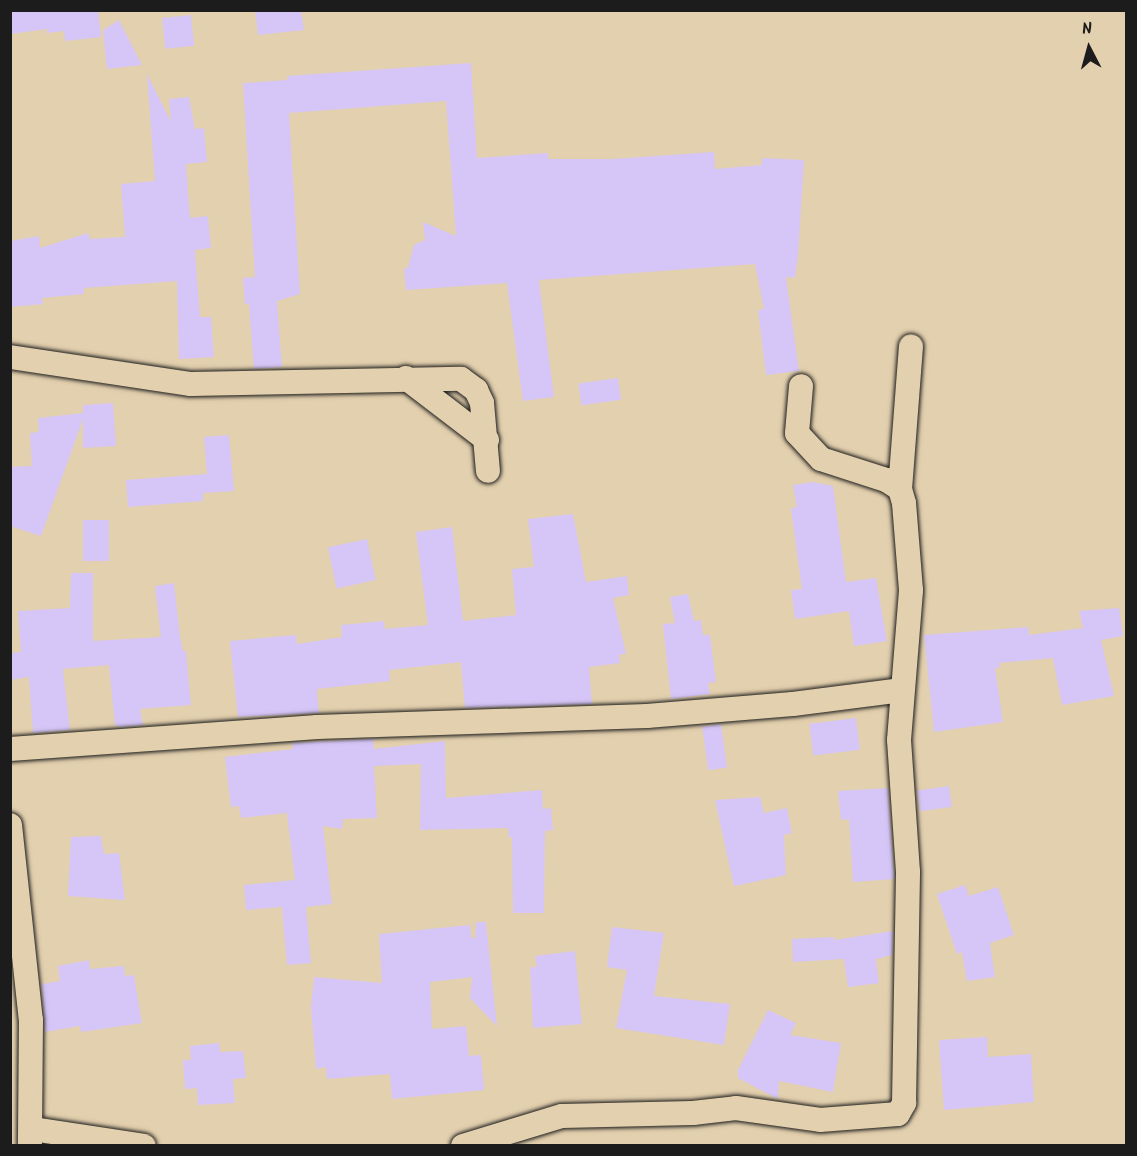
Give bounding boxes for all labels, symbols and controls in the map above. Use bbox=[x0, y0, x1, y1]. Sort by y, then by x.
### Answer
text: N bbox=[1081, 17, 1093, 43]
north arrow bbox=[1059, 18, 1119, 78]

